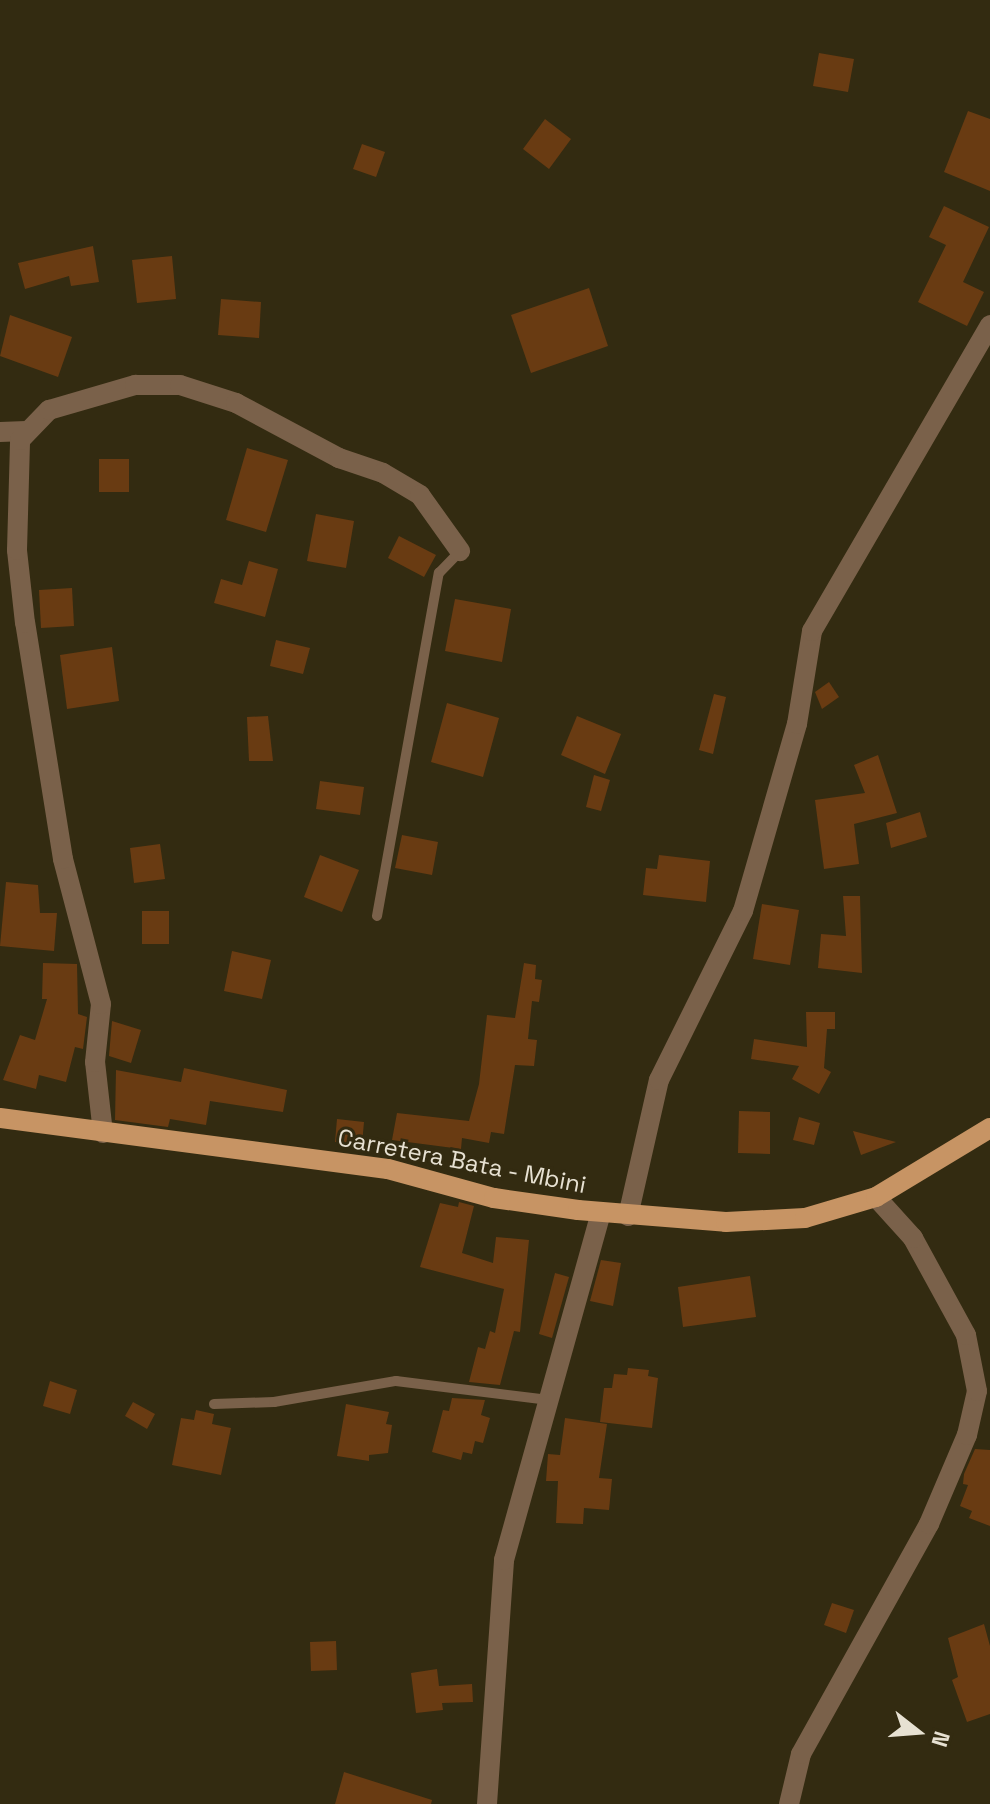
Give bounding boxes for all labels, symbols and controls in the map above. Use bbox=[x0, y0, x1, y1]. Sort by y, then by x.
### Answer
street label: Carretera Bata - Mbini bbox=[335, 1123, 589, 1199]
north arrow bbox=[878, 1692, 958, 1772]
text: N bbox=[925, 1728, 956, 1750]

